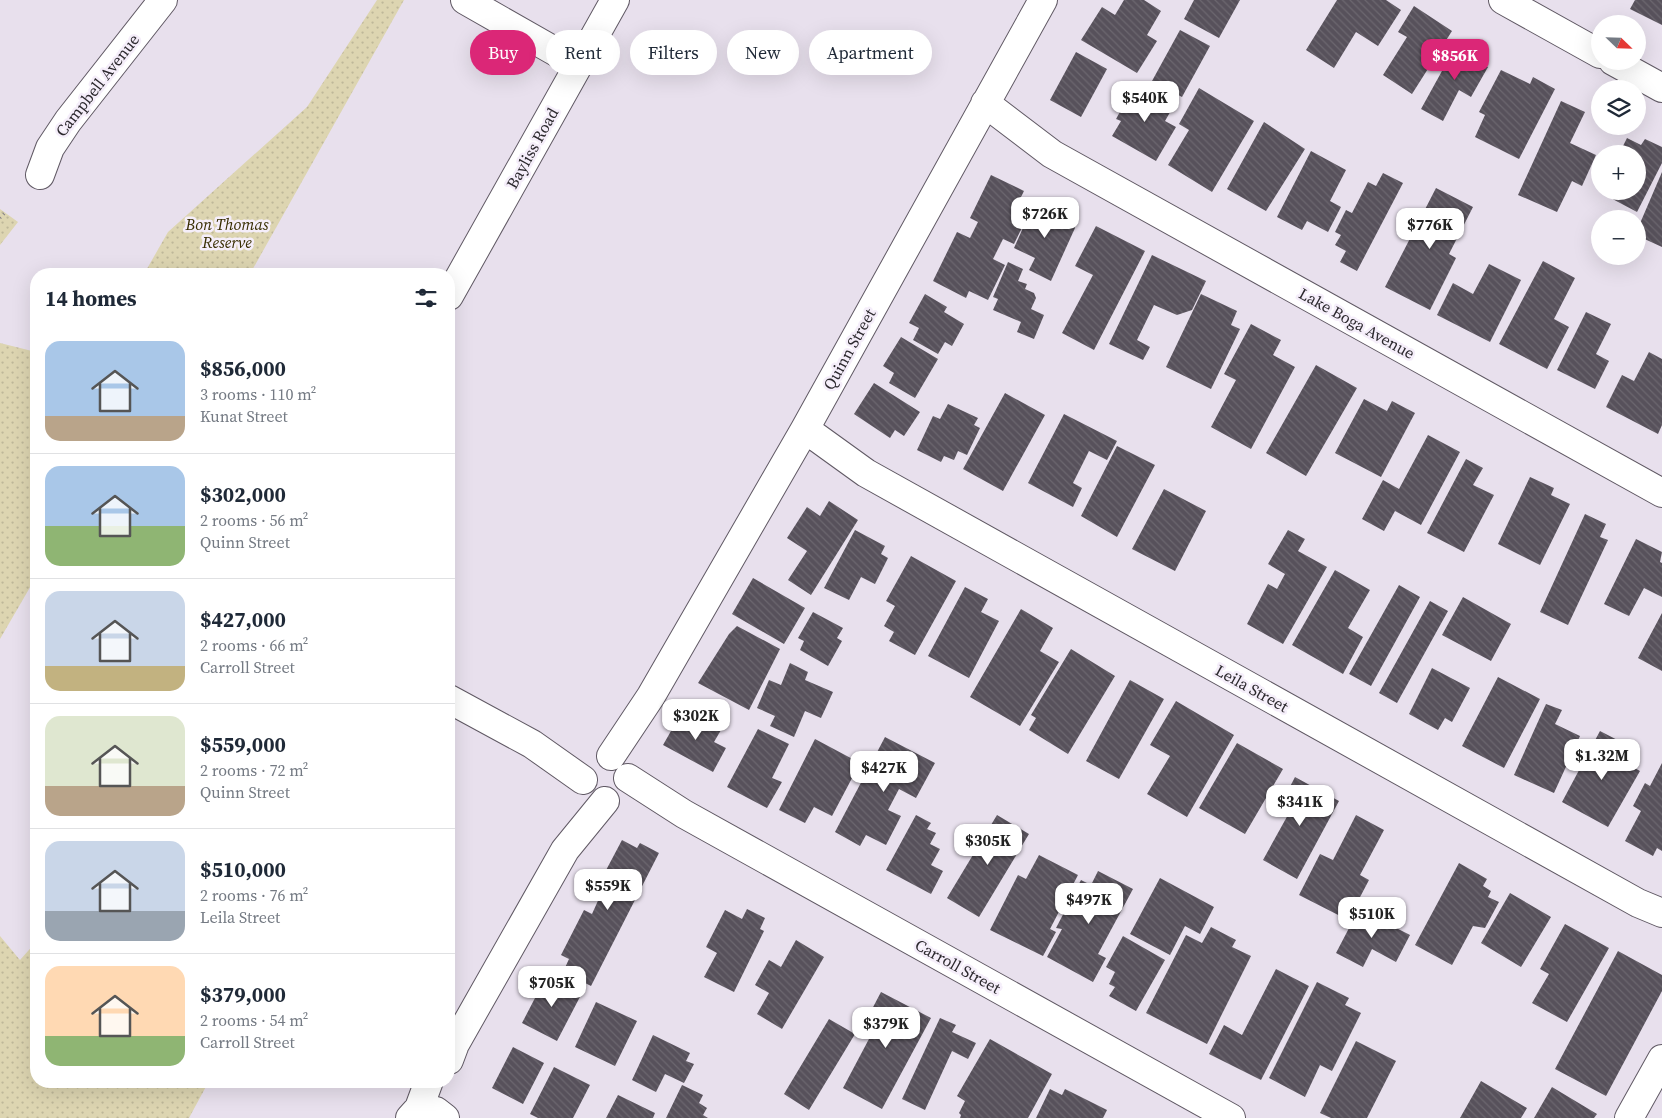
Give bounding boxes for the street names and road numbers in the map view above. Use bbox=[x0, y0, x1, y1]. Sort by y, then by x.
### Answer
street label: Campbell Avenue bbox=[50, 29, 144, 141]
street label: Bayliss Road bbox=[501, 104, 563, 192]
street label: Lake Boga Avenue bbox=[1295, 282, 1419, 364]
street label: Quinn Street bbox=[818, 304, 881, 394]
street label: Leila Street bbox=[1212, 659, 1293, 717]
street label: Carroll Street bbox=[911, 933, 1005, 999]

